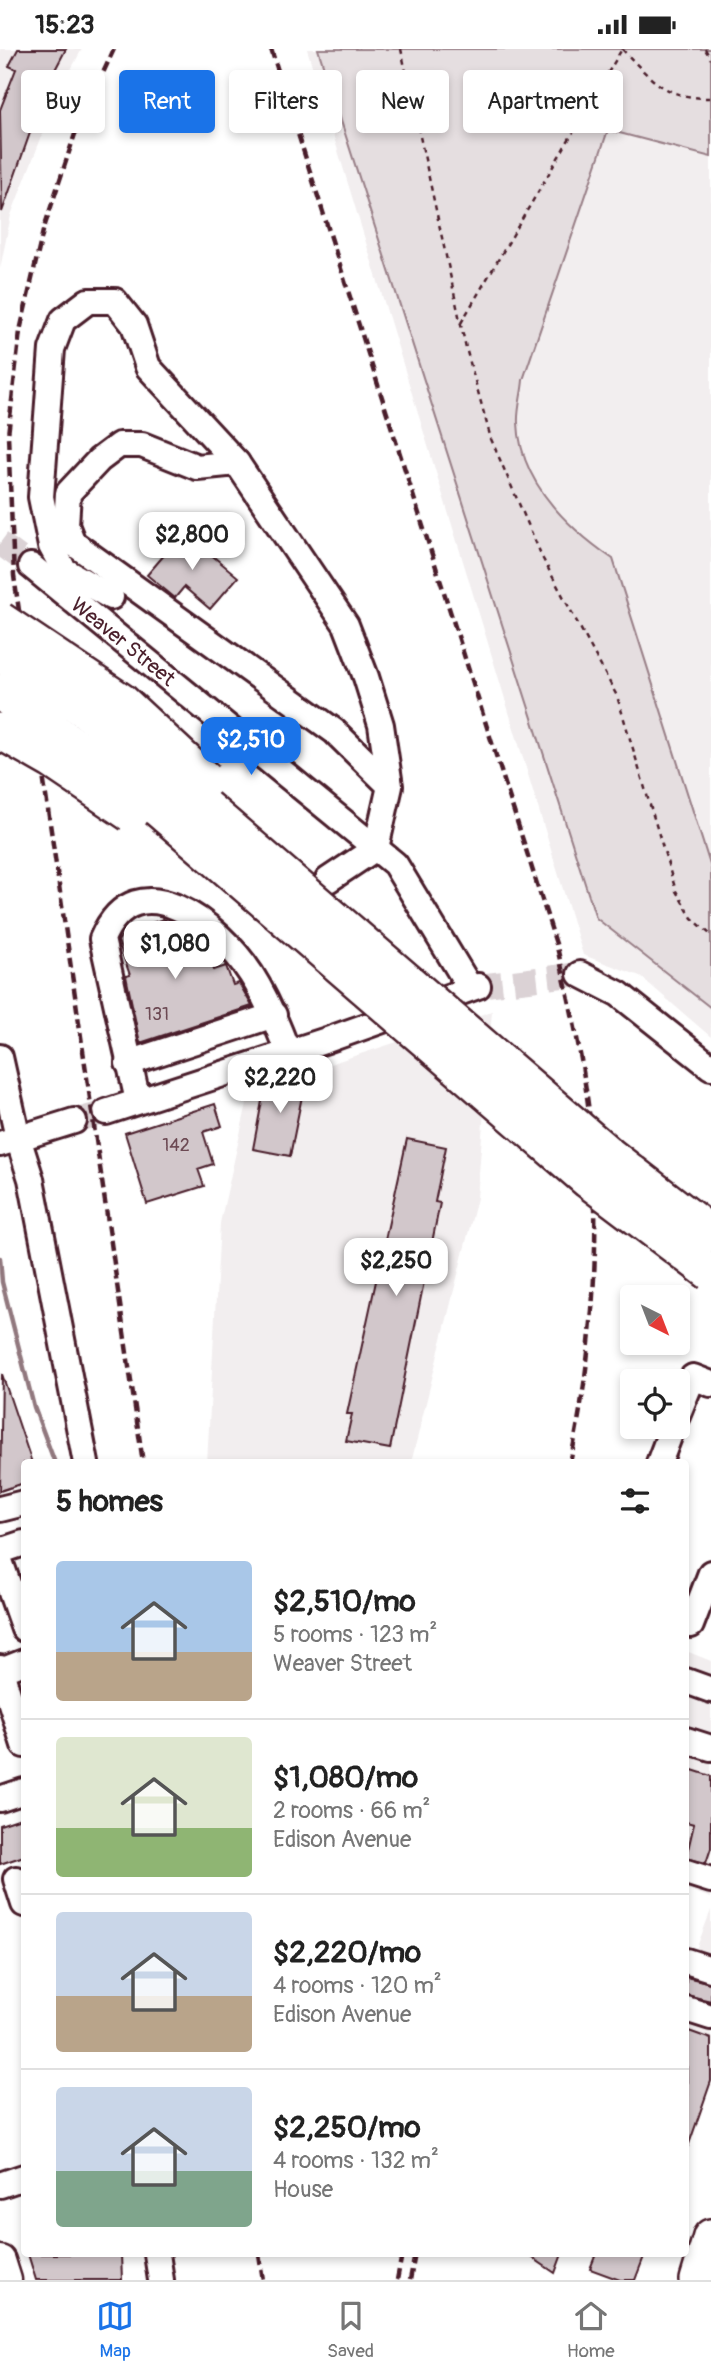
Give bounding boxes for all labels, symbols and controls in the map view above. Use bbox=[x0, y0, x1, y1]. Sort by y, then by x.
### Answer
text: 15:23 bbox=[35, 9, 94, 41]
chip: Buy bbox=[21, 70, 105, 133]
chip: Rent bbox=[119, 70, 215, 133]
chip: Filters bbox=[229, 70, 342, 133]
chip: New bbox=[356, 70, 449, 133]
chip: Apartment bbox=[463, 70, 623, 133]
pin: $2,800 bbox=[135, 512, 249, 572]
text: $2,800 bbox=[155, 520, 229, 549]
street label: Weaver Street bbox=[65, 592, 181, 693]
pin: $2,510 bbox=[194, 717, 308, 777]
text: $2,510 bbox=[217, 725, 285, 754]
pin: $1,080 bbox=[118, 921, 232, 981]
text: $1,080 bbox=[140, 929, 210, 958]
house number: 131 bbox=[145, 1003, 169, 1026]
pin: $2,220 bbox=[223, 1055, 337, 1115]
text: $2,220 bbox=[244, 1063, 316, 1092]
house number: 142 bbox=[162, 1134, 190, 1157]
pin: $2,250 bbox=[339, 1239, 453, 1298]
text: $2,250 bbox=[360, 1246, 432, 1275]
north arrow bbox=[620, 1285, 690, 1355]
map controls bbox=[620, 1285, 690, 1439]
button: locate bbox=[620, 1369, 690, 1439]
icon: filters bbox=[616, 1482, 654, 1520]
text: 5 homes bbox=[56, 1483, 163, 1520]
text: $2,510/mo bbox=[273, 1583, 416, 1620]
icon: home bbox=[112, 1589, 196, 1673]
text: 5 rooms · 123 m² bbox=[273, 1620, 437, 1649]
text: Weaver Street bbox=[273, 1649, 412, 1678]
text: $1,080/mo bbox=[273, 1759, 418, 1796]
icon: home bbox=[112, 1765, 196, 1849]
text: 2 rooms · 66 m² bbox=[273, 1796, 430, 1825]
text: Edison Avenue bbox=[273, 1825, 411, 1854]
text: $2,220/mo bbox=[273, 1934, 421, 1971]
icon: home bbox=[112, 1940, 196, 2024]
text: 4 rooms · 120 m² bbox=[273, 1971, 442, 2000]
text: Edison Avenue bbox=[273, 2000, 411, 2029]
text: $2,250/mo bbox=[273, 2109, 421, 2146]
icon: home bbox=[112, 2115, 196, 2199]
text: 4 rooms · 132 m² bbox=[273, 2146, 439, 2175]
text: House bbox=[273, 2175, 333, 2204]
tab: Map bbox=[96, 2297, 134, 2363]
tab: Saved bbox=[327, 2297, 374, 2363]
tab: Home bbox=[567, 2297, 615, 2363]

